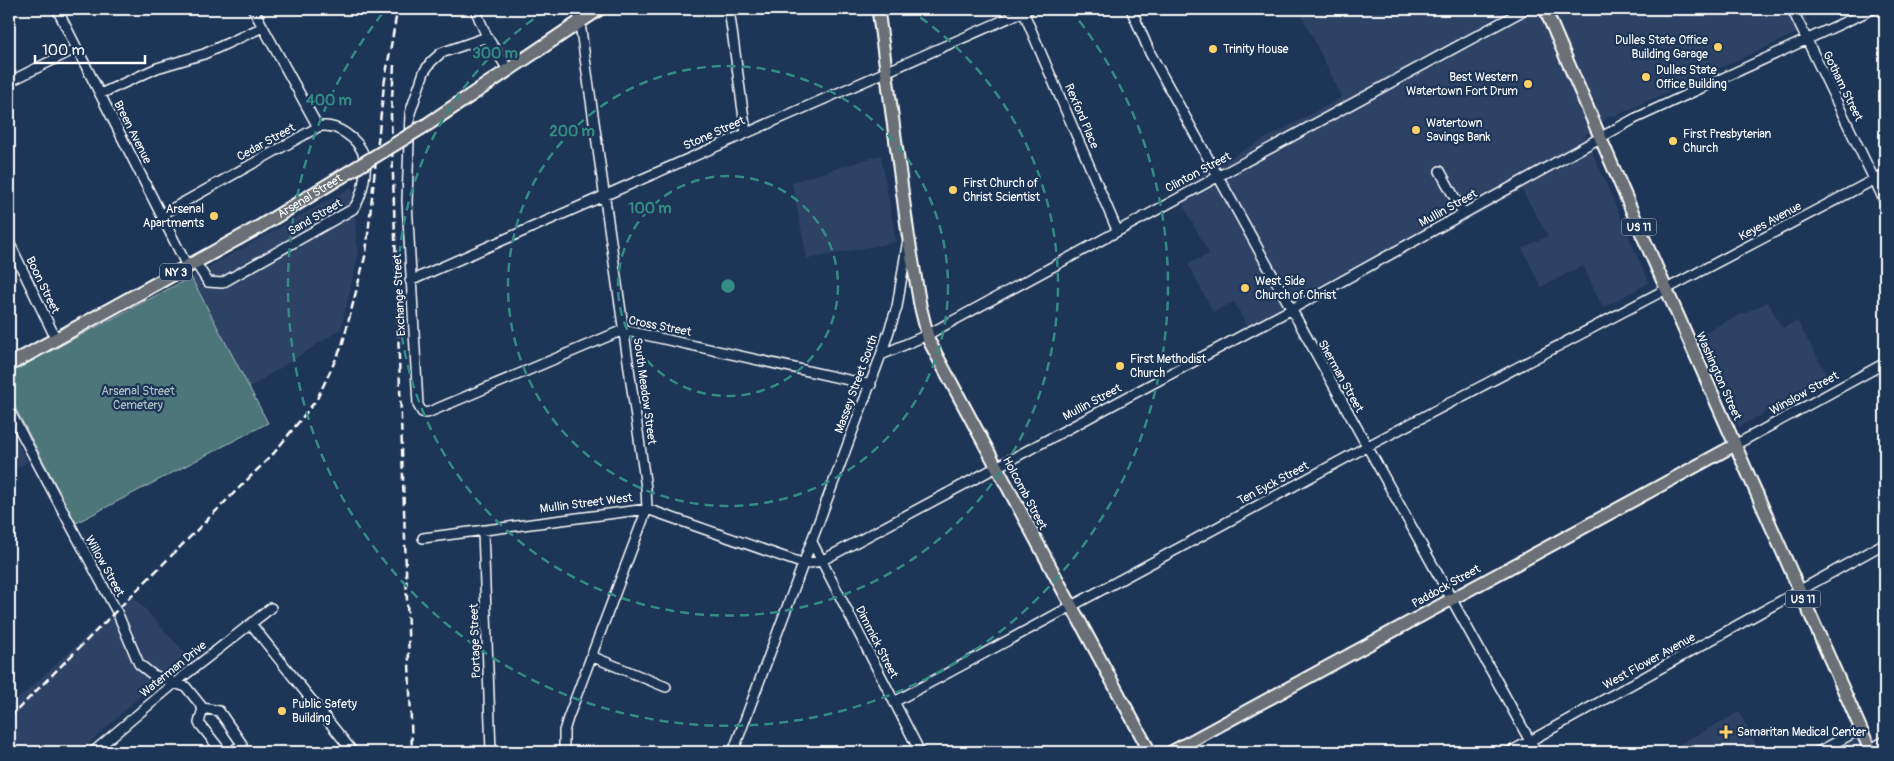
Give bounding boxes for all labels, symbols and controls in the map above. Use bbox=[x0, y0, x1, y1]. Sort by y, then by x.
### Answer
scale bar bbox=[35, 32, 145, 64]
place label: Dulles State Office Building Garage bbox=[1615, 33, 1708, 62]
text: 100 m bbox=[42, 41, 85, 60]
marker: Dulles State Office Building Garage bbox=[1712, 41, 1724, 53]
place label: Trinity House bbox=[1223, 42, 1289, 57]
marker: Trinity House bbox=[1207, 43, 1219, 55]
text: 300 m bbox=[472, 44, 518, 63]
street label: Gotham Street bbox=[1819, 49, 1866, 124]
place label: Dulles State Office Building bbox=[1656, 63, 1727, 92]
place label: Best Western Watertown Fort Drum bbox=[1406, 70, 1518, 99]
marker: Dulles State Office Building bbox=[1640, 71, 1652, 83]
marker: Best Western Watertown Fort Drum bbox=[1522, 78, 1534, 90]
street label: Rexford Place bbox=[1061, 81, 1102, 151]
text: 400 m bbox=[306, 91, 352, 110]
street label: Breen Avenue bbox=[110, 98, 155, 166]
street label: Stone Street bbox=[681, 113, 748, 154]
place label: Watertown Savings Bank bbox=[1426, 116, 1491, 145]
street label: Cedar Street bbox=[235, 120, 298, 165]
text: 200 m bbox=[549, 122, 595, 141]
marker: Watertown Savings Bank bbox=[1410, 124, 1422, 136]
place label: First Presbyterian Church bbox=[1683, 127, 1772, 156]
marker: First Presbyterian Church bbox=[1667, 135, 1679, 147]
street label: Clinton Street bbox=[1163, 149, 1234, 196]
street label: Arsenal Street bbox=[275, 171, 345, 222]
place label: First Church of Christ Scientist bbox=[963, 176, 1040, 205]
marker: First Church of Christ Scientist bbox=[947, 184, 959, 196]
street label: Mullin Street bbox=[1416, 186, 1480, 231]
street label: Sand Street bbox=[285, 196, 345, 239]
text: 100 m bbox=[629, 199, 671, 218]
street label: Keyes Avenue bbox=[1736, 199, 1804, 244]
place label: Arsenal Apartments bbox=[143, 202, 205, 231]
marker: Arsenal Apartments bbox=[208, 210, 220, 222]
road number: US 11 bbox=[1622, 218, 1656, 236]
street label: Exchange Street bbox=[390, 253, 409, 337]
street label: Boon Street bbox=[22, 254, 63, 316]
road number: NY 3 bbox=[160, 264, 192, 280]
place label: West Side Church of Christ bbox=[1255, 274, 1336, 303]
centre of rings bbox=[719, 277, 737, 295]
marker: West Side Church of Christ bbox=[1239, 282, 1251, 294]
street label: Cross Street bbox=[627, 313, 693, 340]
street label: Washington Street bbox=[1692, 330, 1745, 423]
street label: Massey Street South bbox=[832, 333, 881, 435]
street label: South Meadow Street bbox=[630, 337, 659, 446]
street label: Sherman Street bbox=[1314, 337, 1367, 415]
place label: First Methodist Church bbox=[1130, 352, 1206, 381]
marker: First Methodist Church bbox=[1114, 360, 1126, 372]
street label: Winslow Street bbox=[1767, 368, 1842, 419]
street label: Mullin Street bbox=[1060, 381, 1124, 424]
park label: Arsenal Street Cemetery bbox=[101, 384, 175, 413]
street label: Holcomb Street bbox=[999, 454, 1050, 533]
street label: Ten Eyck Street bbox=[1235, 458, 1312, 509]
street label: Mullin Street West bbox=[539, 490, 633, 517]
street label: Willow Street bbox=[82, 533, 128, 600]
street label: Paddock Street bbox=[1409, 561, 1483, 611]
road number: US 11 bbox=[1786, 590, 1820, 608]
street label: Portage Street bbox=[467, 603, 484, 679]
street label: Dimmick Street bbox=[852, 604, 901, 681]
street label: West Flower Avenue bbox=[1600, 630, 1698, 693]
street label: Waterman Drive bbox=[137, 638, 210, 701]
place label: Public Safety Building bbox=[292, 697, 357, 726]
marker: Public Safety Building bbox=[276, 705, 288, 717]
marker: Samaritan Medical Center bbox=[1719, 725, 1733, 739]
place label: Samaritan Medical Center bbox=[1737, 725, 1867, 740]

